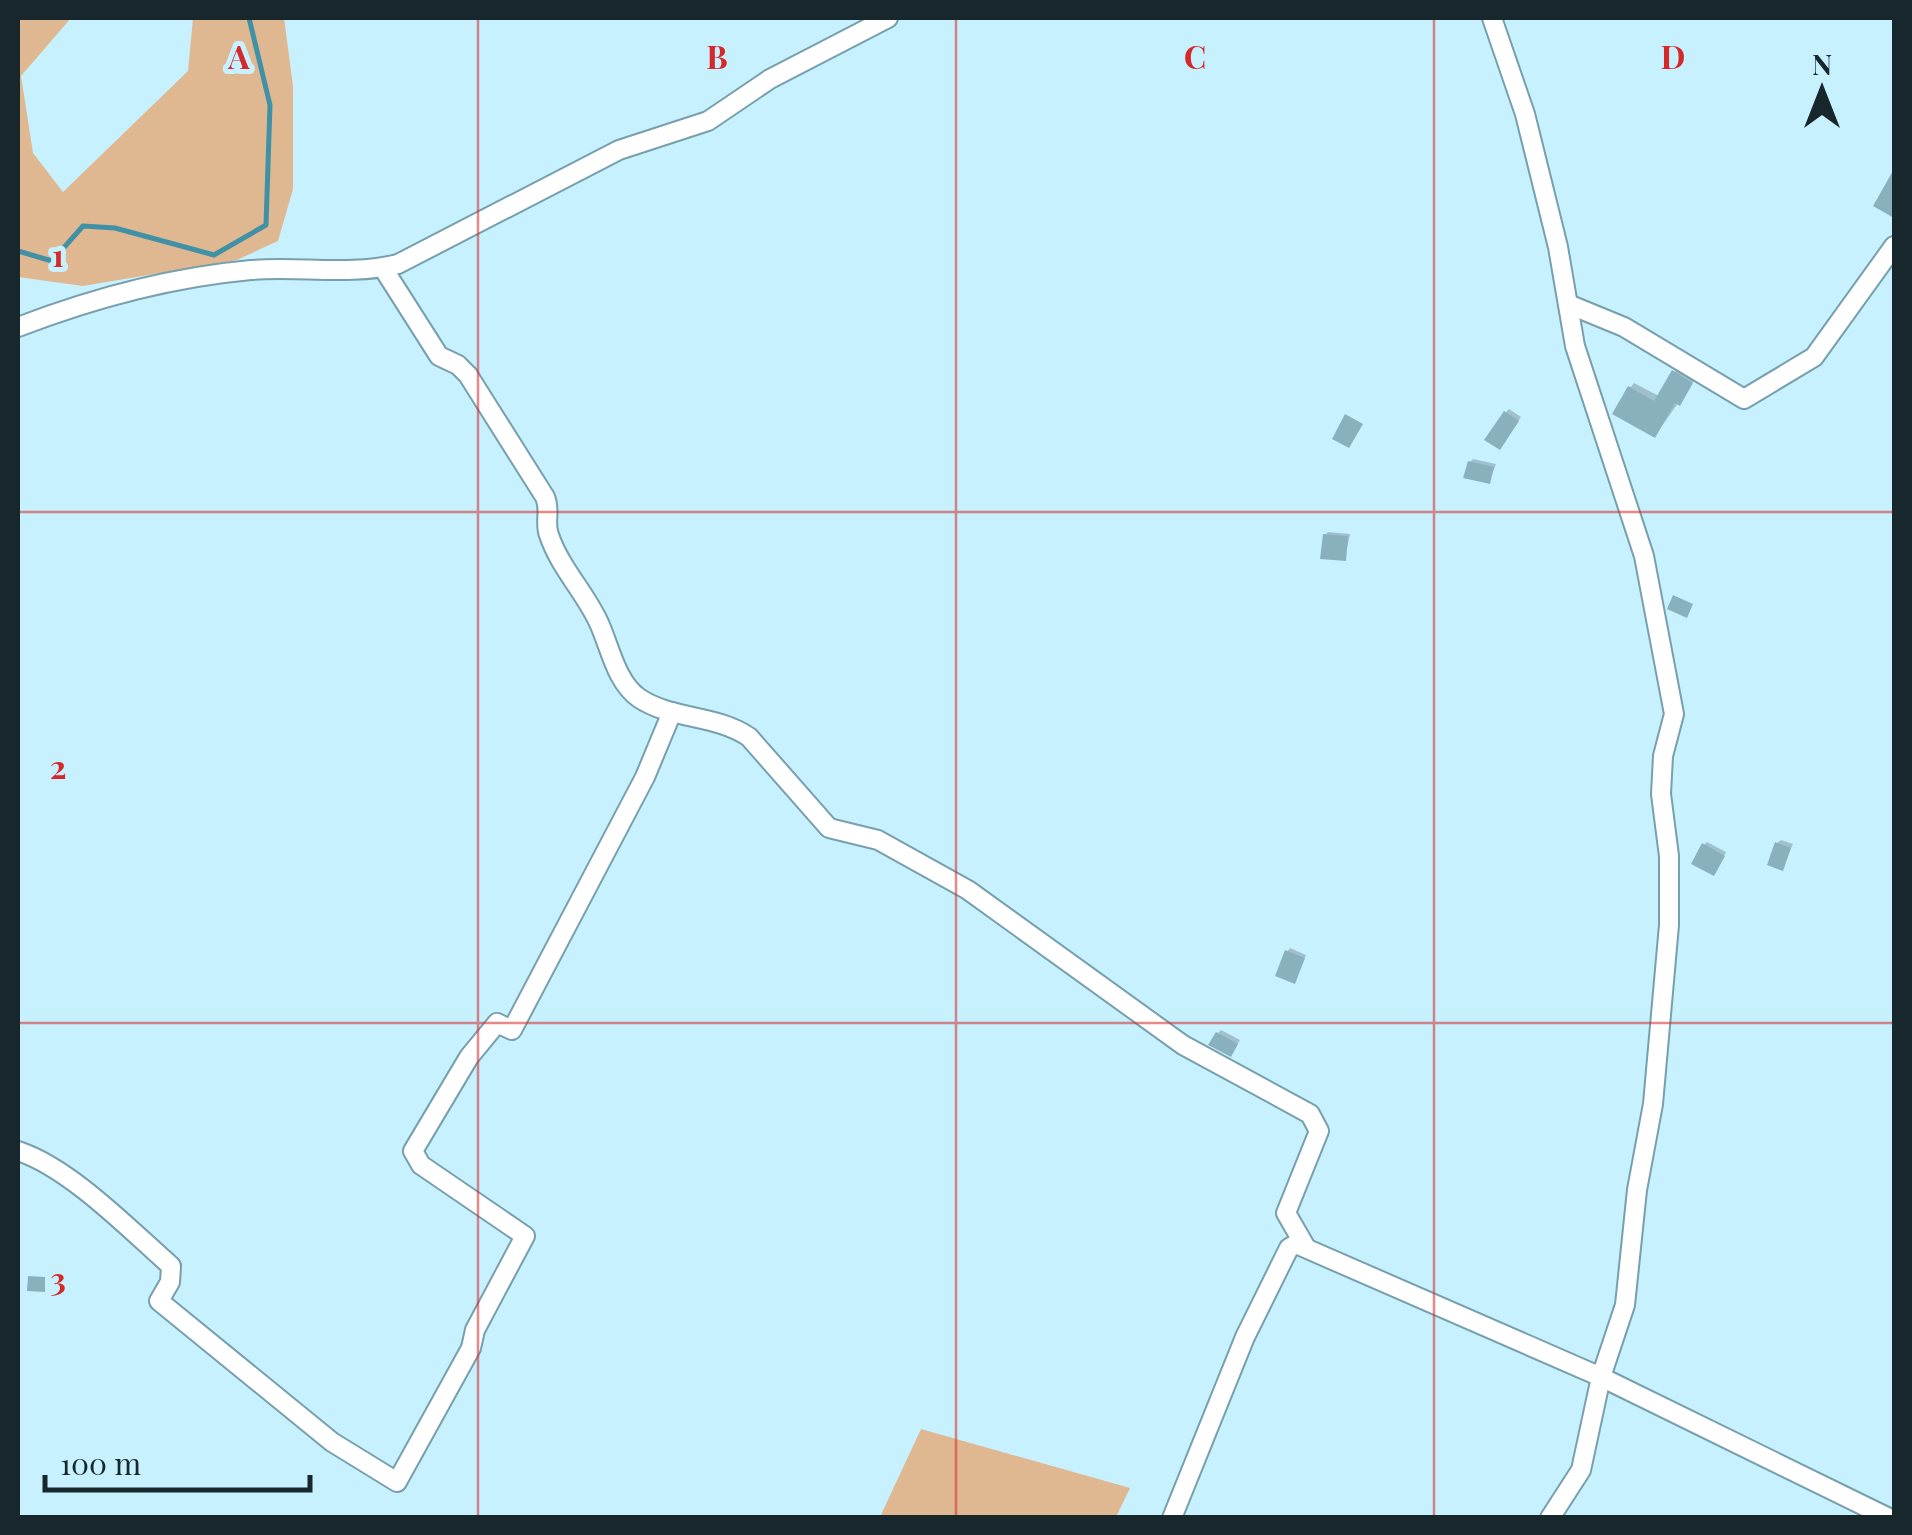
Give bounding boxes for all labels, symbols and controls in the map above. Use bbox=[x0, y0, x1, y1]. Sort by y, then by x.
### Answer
text: A bbox=[227, 34, 250, 77]
text: B bbox=[706, 34, 728, 77]
text: C bbox=[1184, 34, 1206, 77]
text: D bbox=[1661, 34, 1685, 77]
north arrow bbox=[1772, 40, 1872, 140]
text: N bbox=[1812, 45, 1832, 82]
text: 1 bbox=[52, 232, 64, 275]
text: 2 bbox=[50, 744, 66, 787]
text: 3 bbox=[50, 1256, 66, 1299]
scale bar bbox=[45, 1430, 310, 1492]
text: 100 m bbox=[60, 1443, 142, 1483]

